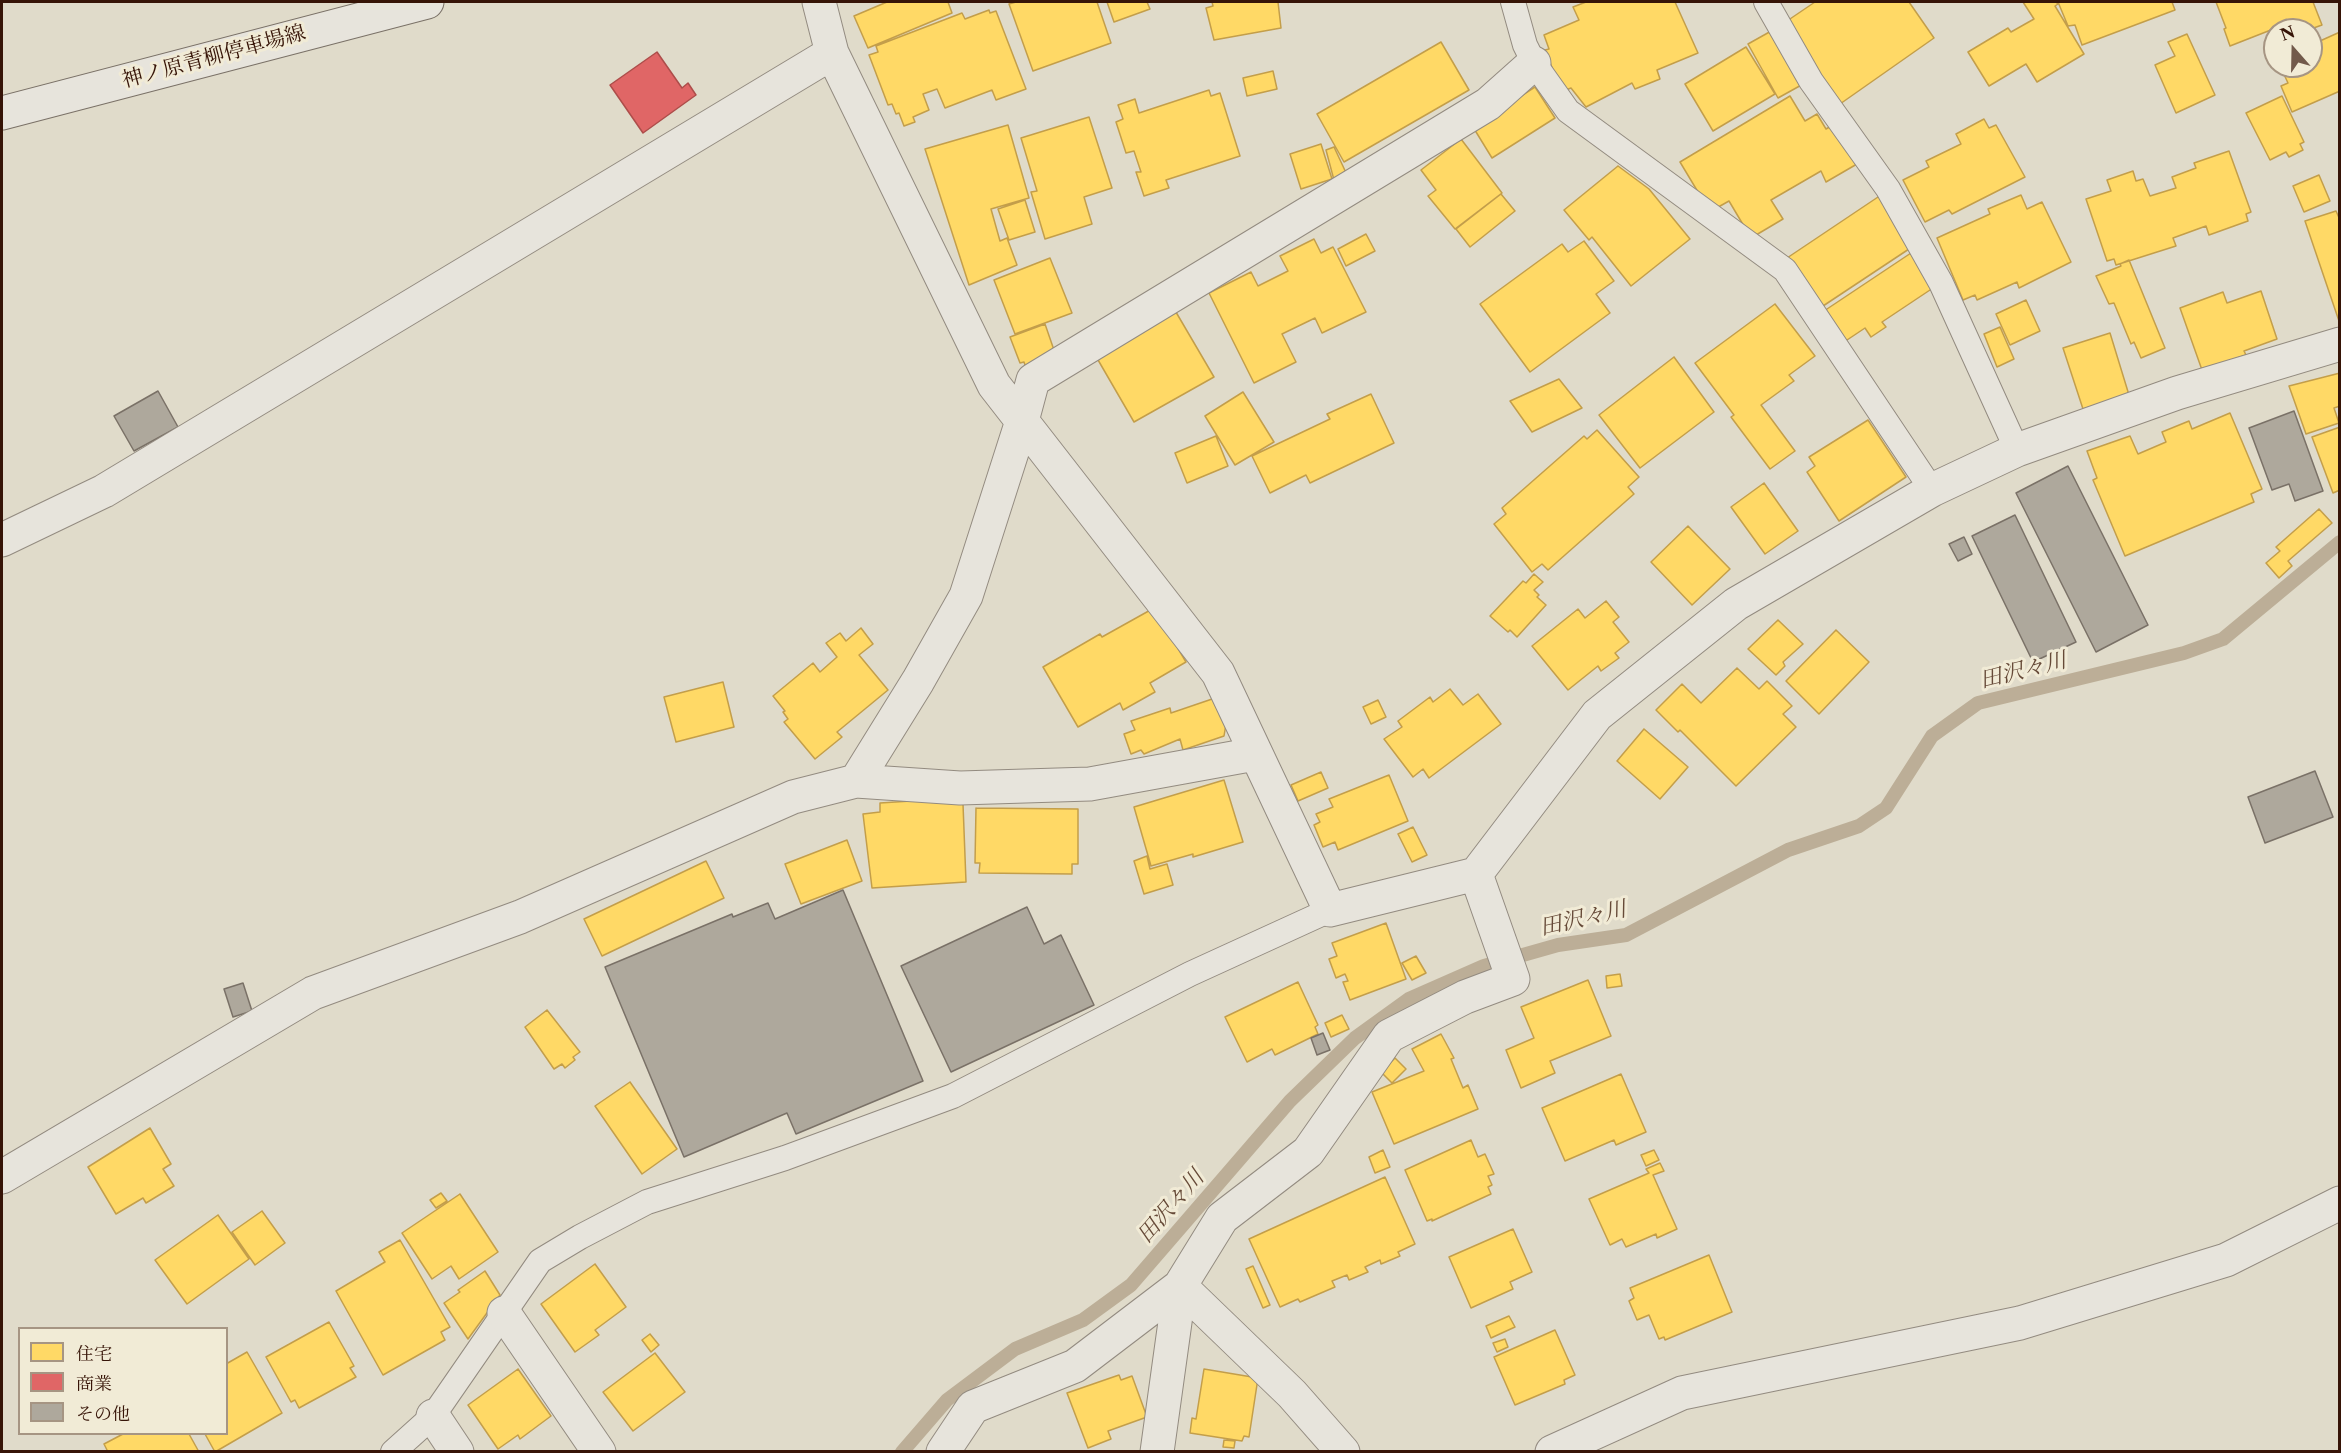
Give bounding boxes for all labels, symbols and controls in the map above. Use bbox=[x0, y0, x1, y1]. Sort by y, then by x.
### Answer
north arrow bbox=[2263, 18, 2323, 78]
street label: 神ノ原青柳停車場線 bbox=[119, 20, 309, 94]
text: N bbox=[2278, 21, 2297, 45]
water label: 田沢々川 bbox=[1977, 648, 2069, 694]
water label: 田沢々川 bbox=[1537, 896, 1629, 942]
water label: 田沢々川 bbox=[1132, 1165, 1210, 1249]
legend bbox=[18, 1327, 228, 1435]
text: 住宅 bbox=[76, 1343, 112, 1365]
text: 商業 bbox=[76, 1373, 112, 1395]
text: その他 bbox=[76, 1403, 130, 1425]

